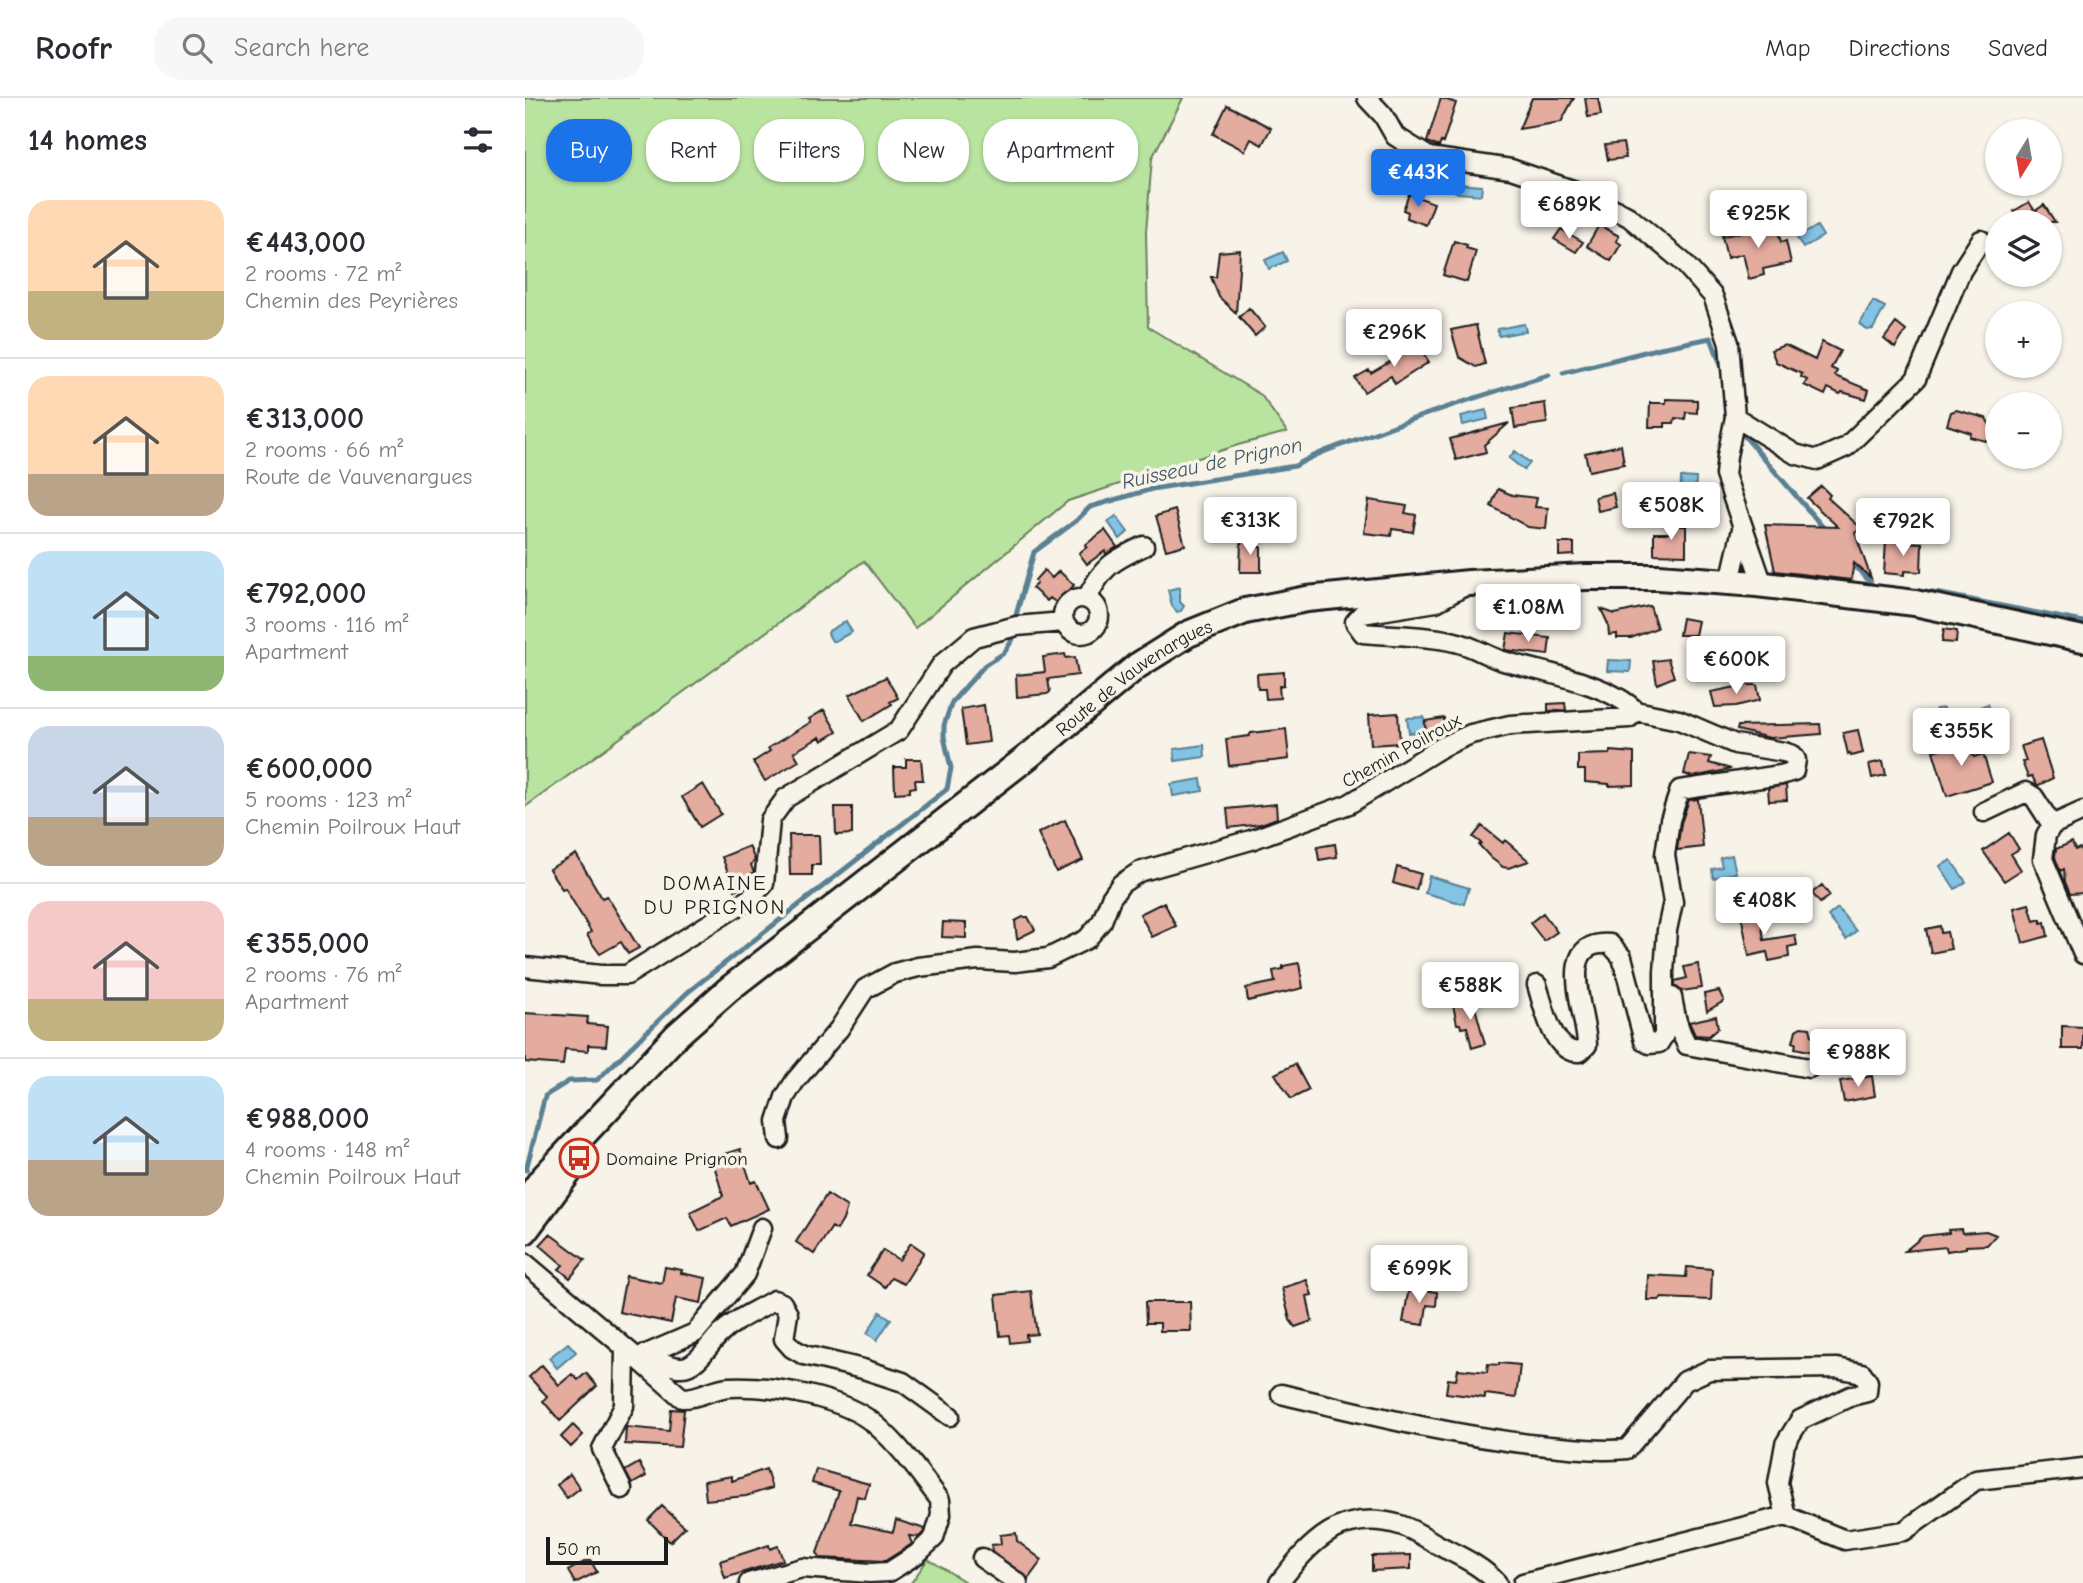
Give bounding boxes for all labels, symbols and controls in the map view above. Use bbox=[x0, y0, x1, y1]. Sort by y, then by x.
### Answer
search box bbox=[154, 17, 644, 80]
text: Roofr bbox=[35, 29, 112, 67]
icon: search bbox=[178, 29, 216, 67]
text: Search here bbox=[234, 33, 369, 63]
text: Map bbox=[1765, 34, 1811, 62]
text: Directions bbox=[1849, 34, 1950, 62]
text: Saved bbox=[1988, 34, 2048, 62]
chip: Buy bbox=[546, 119, 632, 182]
chip: Rent bbox=[646, 119, 740, 182]
chip: Filters bbox=[754, 119, 864, 182]
chip: New bbox=[878, 119, 969, 182]
chip: Apartment bbox=[983, 119, 1138, 182]
north arrow bbox=[1985, 119, 2061, 196]
map controls bbox=[1985, 119, 2062, 469]
icon: filters bbox=[459, 121, 497, 159]
text: 14 homes bbox=[28, 123, 147, 158]
pin: €443K bbox=[1369, 150, 1467, 209]
text: €443K bbox=[1387, 158, 1449, 185]
pin: €689K bbox=[1520, 181, 1618, 241]
text: €689K bbox=[1537, 190, 1601, 217]
pin: €925K bbox=[1709, 190, 1807, 250]
text: €925K bbox=[1726, 199, 1790, 226]
button: layers bbox=[1985, 210, 2062, 287]
text: €443,000 bbox=[245, 225, 366, 260]
icon: home bbox=[84, 228, 168, 312]
text: 2 rooms · 72 m² bbox=[245, 260, 401, 287]
text: Chemin des Peyrières bbox=[245, 287, 458, 314]
button: + bbox=[1985, 301, 2062, 378]
pin: €296K bbox=[1345, 310, 1443, 369]
text: €296K bbox=[1362, 318, 1426, 345]
button: − bbox=[1985, 392, 2062, 469]
text: €313,000 bbox=[245, 401, 364, 436]
icon: home bbox=[84, 404, 168, 488]
water label: Ruisseau de Prignon bbox=[1120, 432, 1304, 494]
text: 2 rooms · 66 m² bbox=[245, 436, 403, 463]
text: Route de Vauvenargues bbox=[245, 463, 472, 490]
pin: €508K bbox=[1622, 482, 1720, 542]
text: €508K bbox=[1638, 491, 1704, 518]
pin: €313K bbox=[1201, 498, 1299, 557]
pin: €792K bbox=[1854, 498, 1952, 558]
text: €313K bbox=[1220, 506, 1280, 533]
text: €792K bbox=[1872, 507, 1934, 534]
text: €792,000 bbox=[245, 576, 366, 611]
icon: home bbox=[84, 579, 168, 663]
pin: €1.08M bbox=[1471, 584, 1585, 644]
text: €1.08M bbox=[1492, 593, 1564, 620]
text: 3 rooms · 116 m² bbox=[245, 611, 409, 638]
street label: Route de Vauvenargues bbox=[1052, 615, 1216, 741]
pin: €600K bbox=[1687, 636, 1785, 696]
text: Apartment bbox=[245, 638, 348, 665]
text: €600K bbox=[1702, 645, 1770, 672]
pin: €355K bbox=[1912, 708, 2010, 768]
street label: Chemin Poilroux bbox=[1338, 709, 1466, 793]
text: €355K bbox=[1929, 717, 1993, 744]
text: €600,000 bbox=[245, 751, 373, 786]
icon: home bbox=[84, 754, 168, 838]
text: 5 rooms · 123 m² bbox=[245, 786, 411, 813]
text: Chemin Poilroux Haut bbox=[245, 813, 460, 840]
district label: DOMAINE DU PRIGNON bbox=[644, 871, 786, 919]
pin: €408K bbox=[1715, 878, 1813, 937]
text: €408K bbox=[1732, 886, 1796, 913]
text: €355,000 bbox=[245, 926, 370, 961]
icon: home bbox=[84, 929, 168, 1013]
text: 2 rooms · 76 m² bbox=[245, 961, 401, 988]
pin: €588K bbox=[1421, 962, 1519, 1022]
text: €588K bbox=[1438, 971, 1502, 998]
text: Apartment bbox=[245, 988, 348, 1015]
pin: €988K bbox=[1809, 1030, 1907, 1089]
text: €988K bbox=[1826, 1038, 1890, 1065]
text: €988,000 bbox=[245, 1101, 369, 1136]
icon: home bbox=[84, 1104, 168, 1188]
text: 4 rooms · 148 m² bbox=[245, 1136, 409, 1163]
bus stop icon: Domaine Prignon bbox=[558, 1137, 600, 1179]
place label: Domaine Prignon bbox=[606, 1148, 748, 1170]
text: Chemin Poilroux Haut bbox=[245, 1163, 460, 1190]
pin: €699K bbox=[1370, 1246, 1468, 1305]
text: €699K bbox=[1387, 1254, 1451, 1281]
scale bar bbox=[546, 1534, 669, 1566]
text: 50 m bbox=[557, 1538, 601, 1560]

